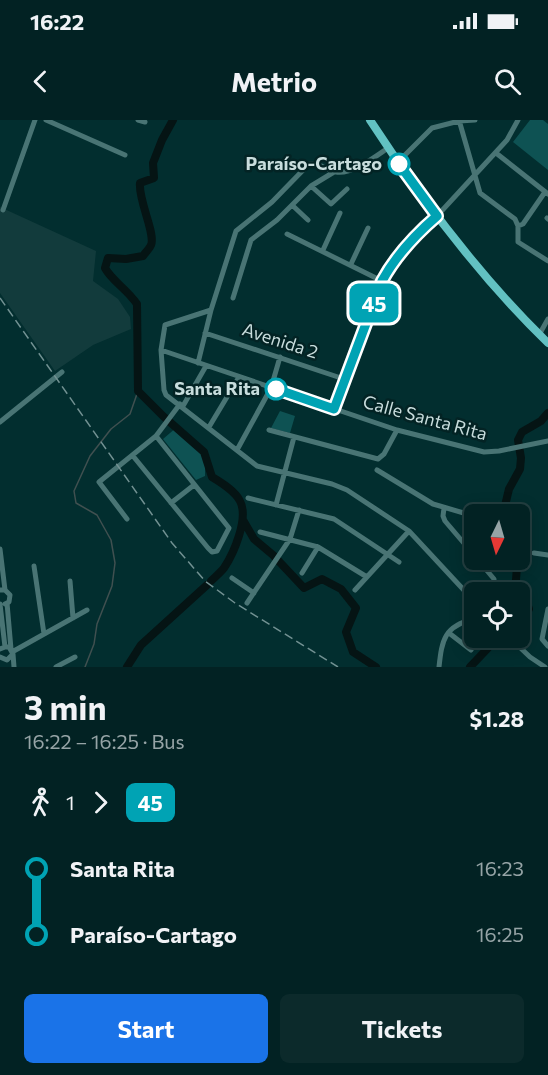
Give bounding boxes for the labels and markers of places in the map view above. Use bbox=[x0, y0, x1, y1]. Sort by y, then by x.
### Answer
place label: Paraíso-Cartago bbox=[246, 152, 382, 174]
marker: Paraíso-Cartago bbox=[388, 153, 410, 175]
place label: Santa Rita bbox=[174, 377, 260, 399]
marker: Santa Rita bbox=[265, 378, 287, 400]

